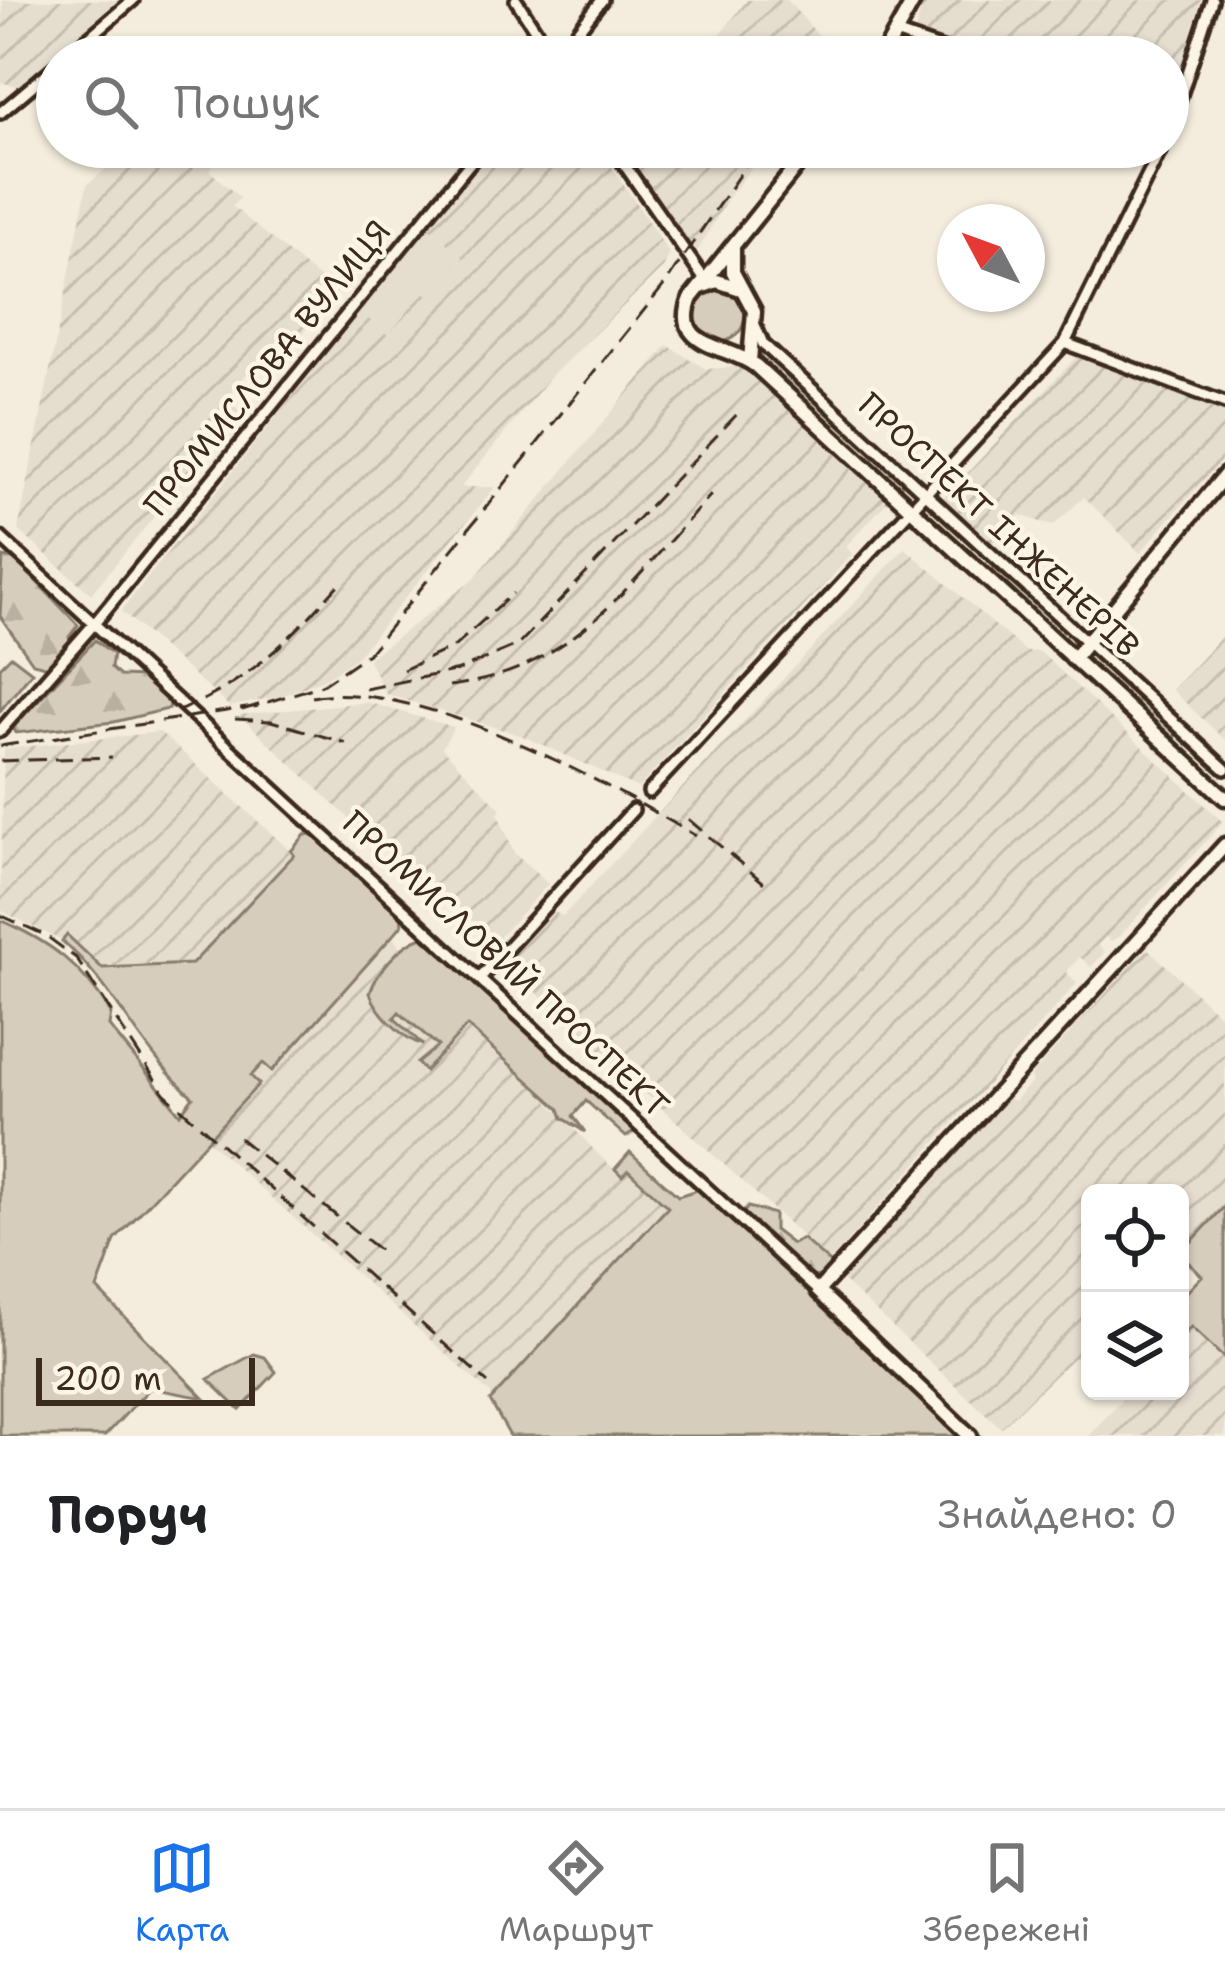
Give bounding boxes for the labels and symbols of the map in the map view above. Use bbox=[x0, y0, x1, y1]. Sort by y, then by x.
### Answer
north arrow bbox=[937, 204, 1045, 312]
street label: ПРОМИСЛОВА ВУЛИЦЯ bbox=[133, 210, 401, 526]
street label: ПРОСПЕКТ ІНЖЕНЕРІВ bbox=[848, 382, 1150, 668]
street label: ПРОМИСЛОВИЙ ПРОСПЕКТ bbox=[333, 800, 679, 1128]
scale bar bbox=[36, 1352, 255, 1405]

